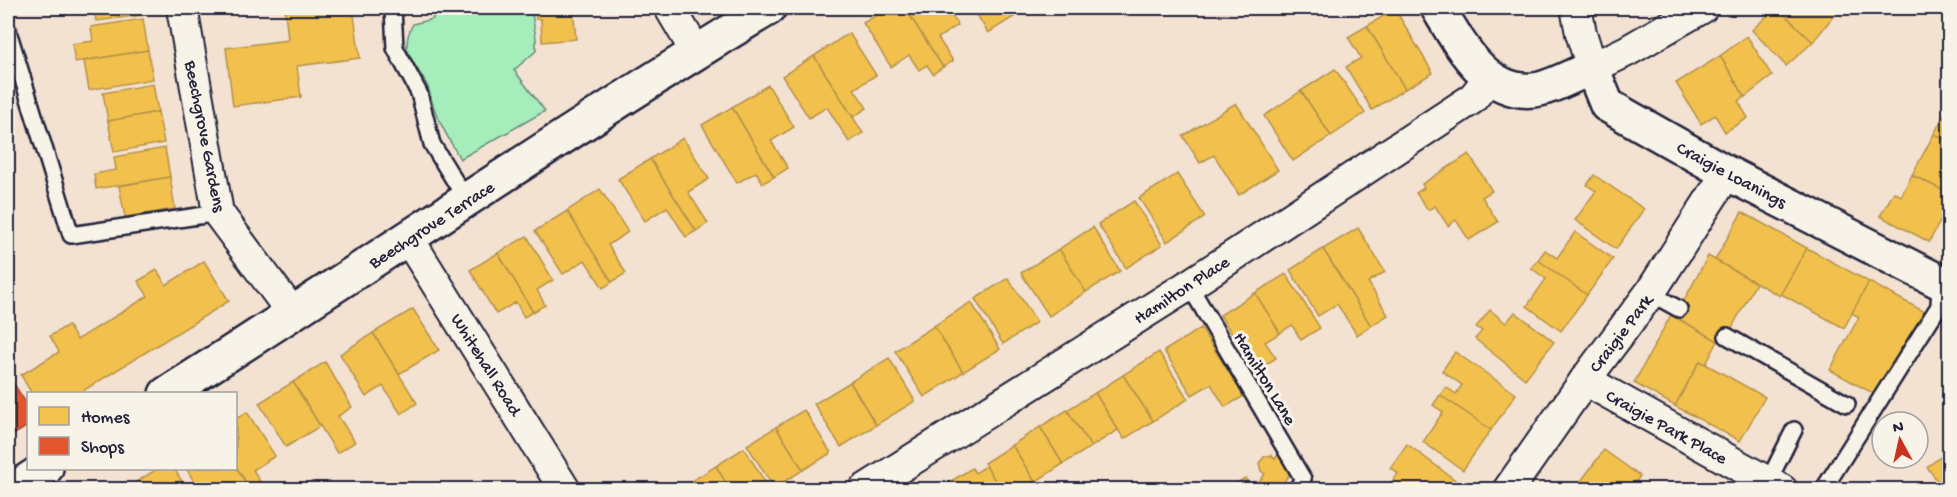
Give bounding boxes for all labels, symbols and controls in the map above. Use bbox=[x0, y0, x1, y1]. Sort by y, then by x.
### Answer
street label: Beechgrove Gardens bbox=[178, 58, 229, 215]
street label: Craigie Loanings bbox=[1672, 138, 1791, 215]
street label: Beechgrove Terrace bbox=[365, 177, 500, 275]
street label: Hamilton Place bbox=[1131, 252, 1235, 330]
street label: Craigie Park bbox=[1586, 290, 1659, 378]
street label: Whitehall Road bbox=[445, 310, 525, 422]
street label: Hamilton Lane bbox=[1228, 329, 1300, 430]
street label: Craigie Park Place bbox=[1601, 386, 1731, 471]
legend bbox=[27, 392, 237, 470]
text: Homes bbox=[81, 408, 131, 429]
north arrow bbox=[1870, 410, 1930, 470]
text: N bbox=[1892, 418, 1905, 439]
text: Shops bbox=[81, 438, 125, 459]

